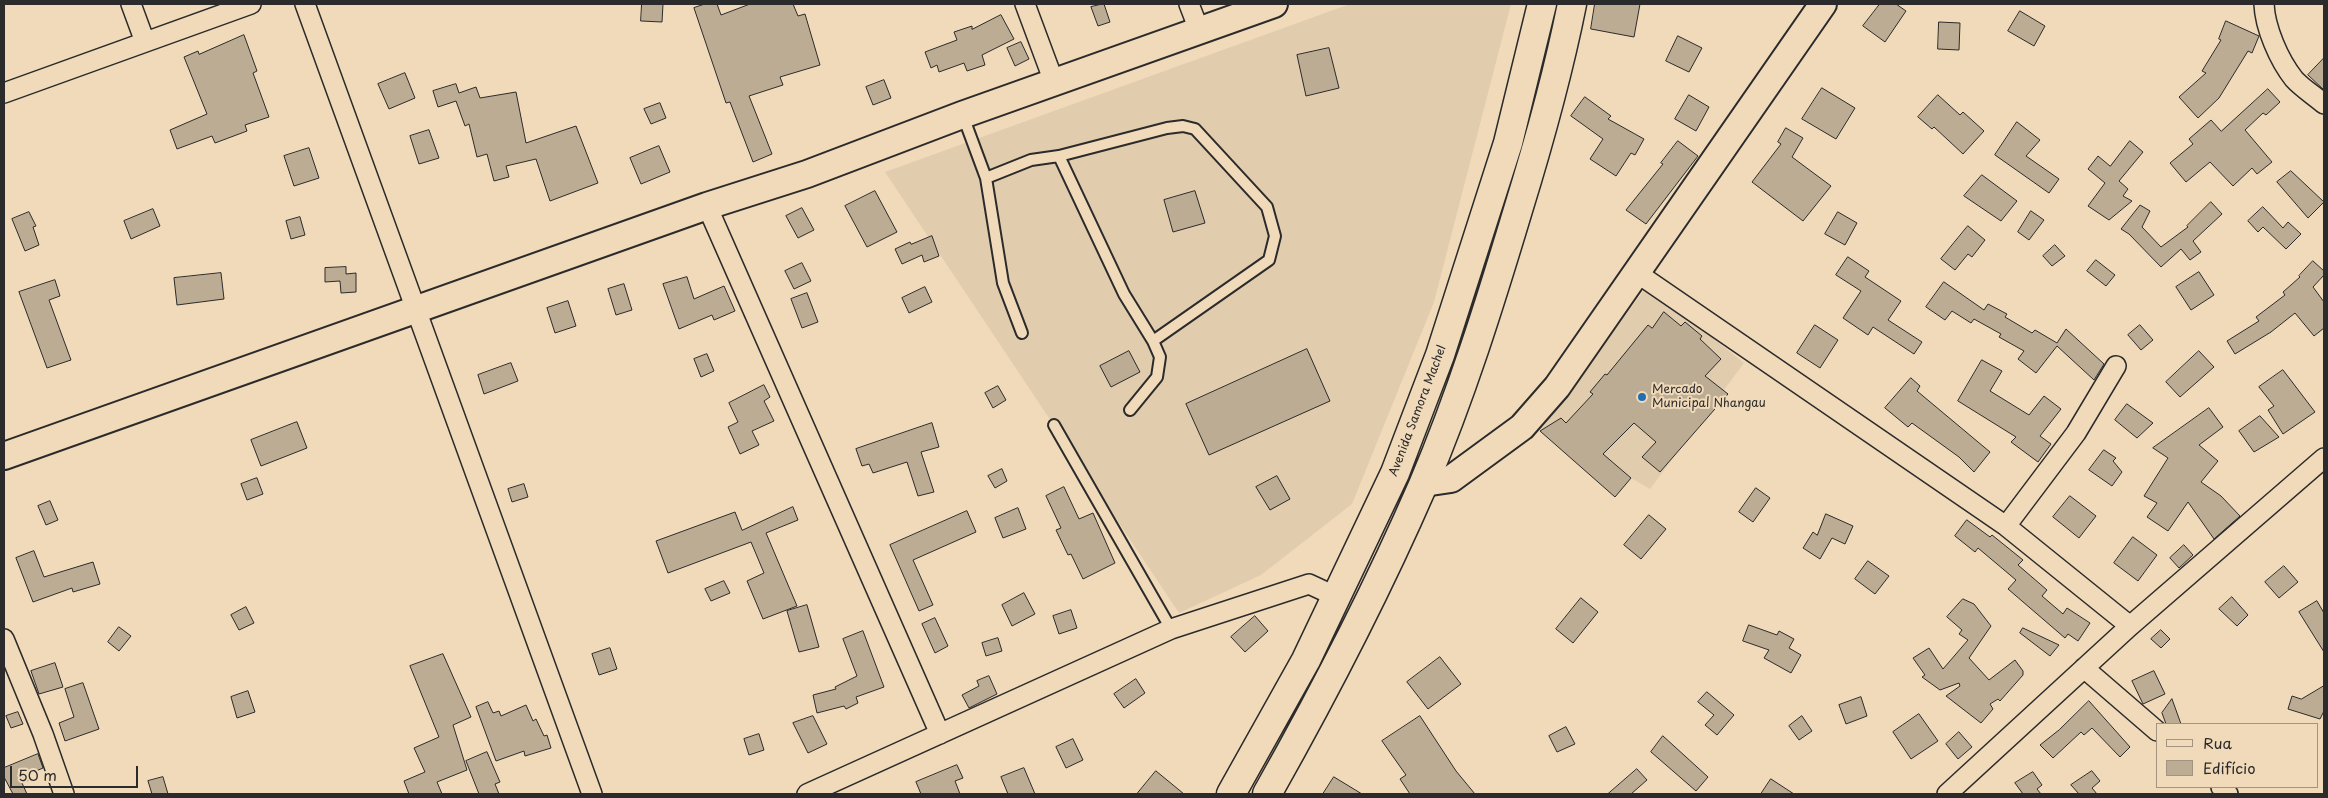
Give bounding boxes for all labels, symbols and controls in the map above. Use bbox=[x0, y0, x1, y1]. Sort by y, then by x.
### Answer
street label: Avenida Samora Machel bbox=[1386, 343, 1450, 479]
place label: Mercado Municipal Nhangau bbox=[1652, 383, 1766, 411]
marker: Mercado Municipal Nhangau bbox=[1636, 391, 1648, 403]
legend bbox=[2156, 723, 2318, 788]
text: Rua bbox=[2203, 731, 2232, 754]
scale bar bbox=[12, 756, 140, 788]
text: Edifício bbox=[2203, 756, 2256, 779]
text: 50 m bbox=[18, 763, 57, 786]

